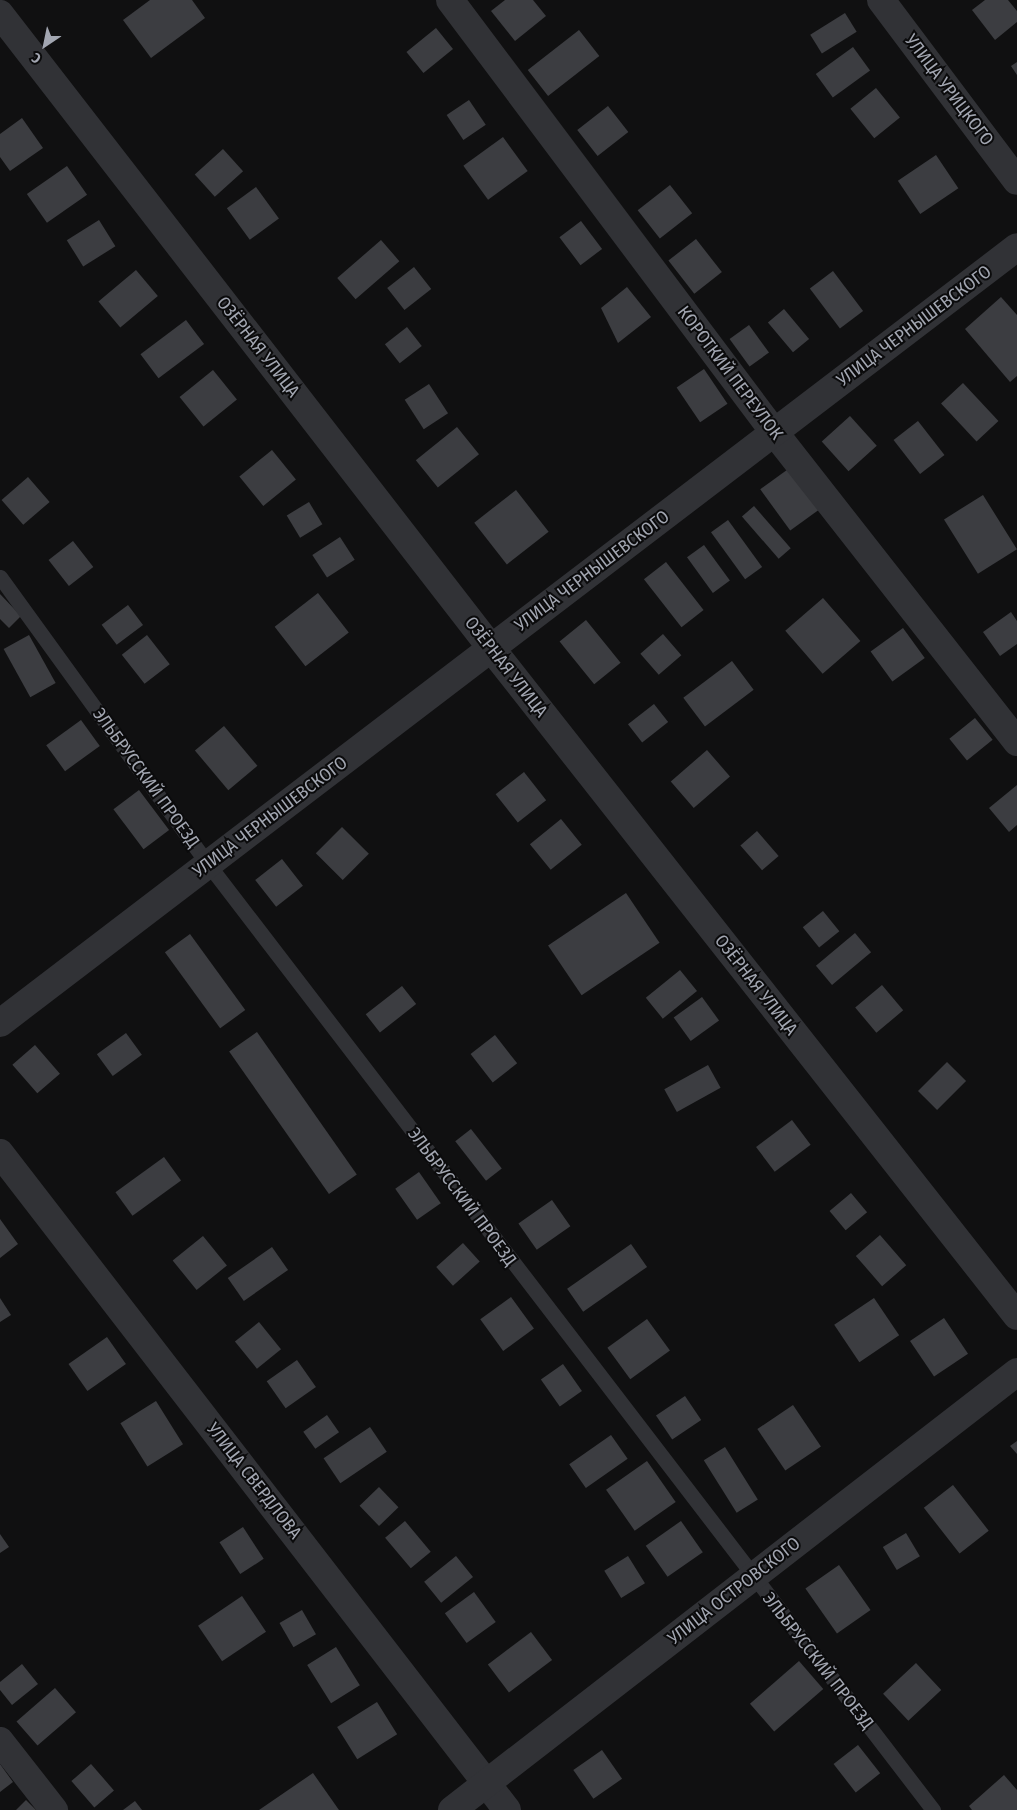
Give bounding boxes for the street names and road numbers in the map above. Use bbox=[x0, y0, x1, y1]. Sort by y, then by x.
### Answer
street label: УЛИЦА УРИЦКОГО bbox=[900, 30, 998, 150]
street label: УЛИЦА ЧЕРНЫШЕВСКОГО bbox=[832, 261, 996, 391]
street label: ОЗЁРНАЯ УЛИЦА bbox=[212, 292, 304, 402]
street label: КОРОТКИЙ ПЕРЕУЛОК bbox=[673, 302, 787, 444]
street label: УЛИЦА ЧЕРНЫШЕВСКОГО bbox=[510, 506, 674, 636]
street label: ОЗЁРНАЯ УЛИЦА bbox=[460, 612, 552, 722]
street label: ЭЛЬБРУССКИЙ ПРОЕЗД bbox=[88, 704, 204, 852]
street label: УЛИЦА ЧЕРНЫШЕВСКОГО bbox=[188, 752, 352, 882]
street label: ОЗЁРНАЯ УЛИЦА bbox=[710, 930, 802, 1040]
street label: ЭЛЬБРУССКИЙ ПРОЕЗД bbox=[403, 1124, 521, 1270]
street label: УЛИЦА СВЕРДЛОВА bbox=[202, 1419, 306, 1543]
street label: УЛИЦА ОСТРОВСКОГО bbox=[664, 1533, 804, 1649]
street label: ЭЛЬБРУССКИЙ ПРОЕЗД bbox=[758, 1588, 878, 1734]

